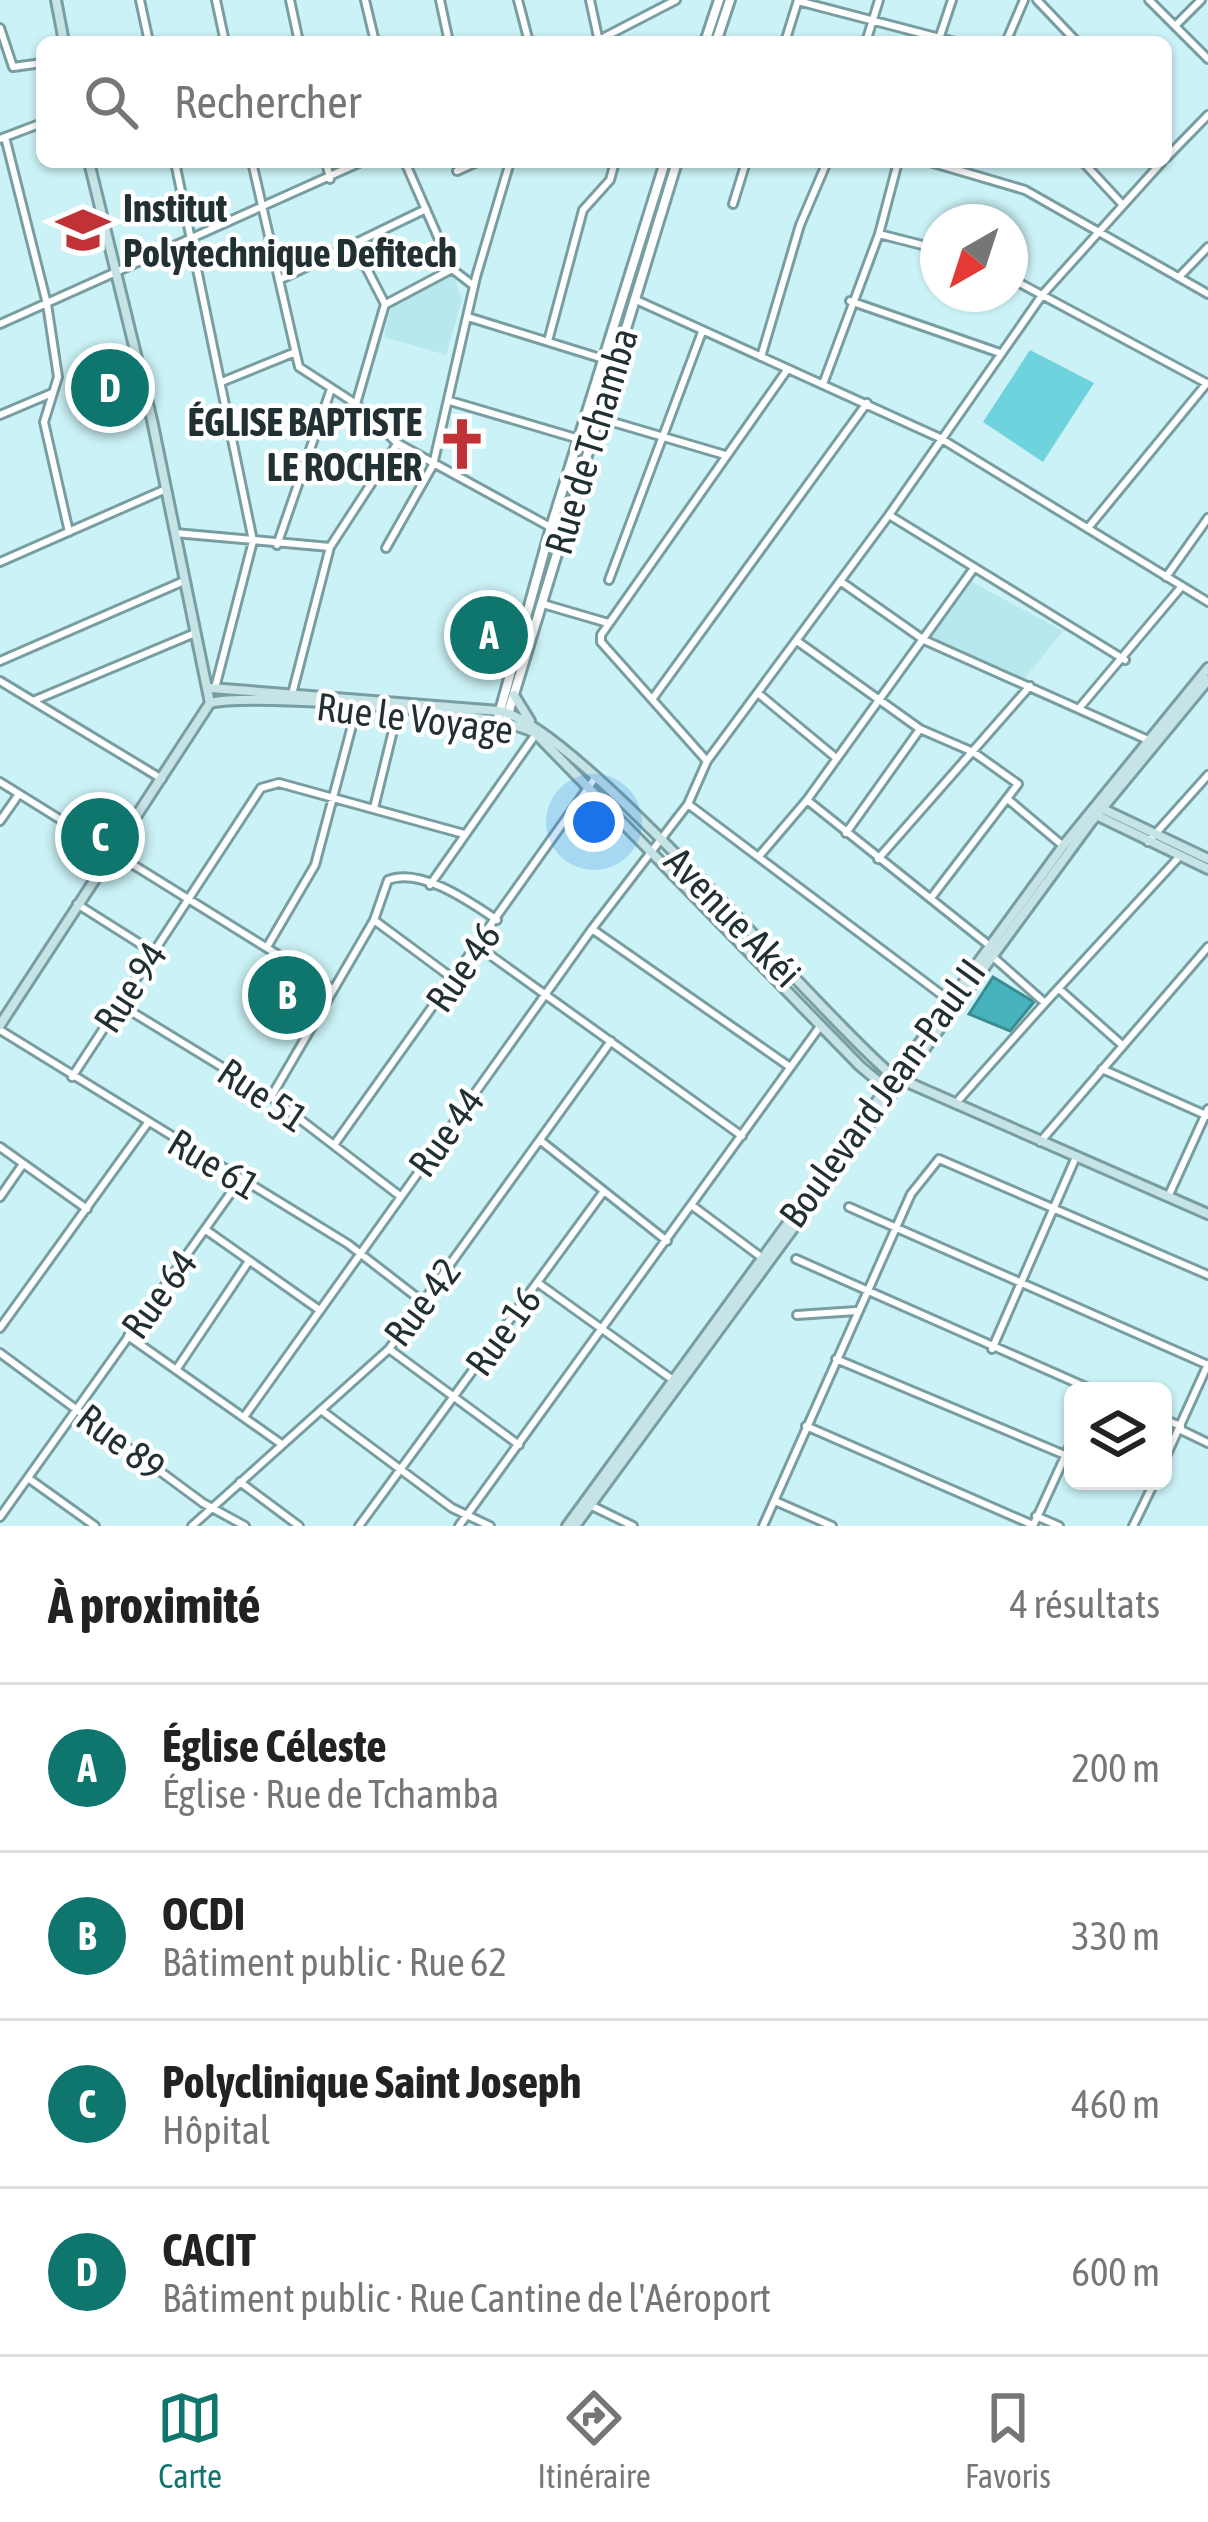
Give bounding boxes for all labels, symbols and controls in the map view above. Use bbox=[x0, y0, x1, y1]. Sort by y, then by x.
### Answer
search box bbox=[36, 36, 1172, 168]
icon: search bbox=[78, 69, 144, 135]
text: Rechercher bbox=[174, 76, 361, 128]
place label: Institut Polytechnique Defitech bbox=[123, 186, 457, 275]
school or university icon: Institut Polytechnique Defitech bbox=[54, 201, 112, 259]
north arrow bbox=[920, 204, 1028, 312]
street label: Rue de Tchamba bbox=[536, 323, 646, 559]
pin: D bbox=[71, 343, 149, 433]
place label: ÉGLISE BAPTISTE LE ROCHER bbox=[187, 400, 422, 489]
church icon: ÉGLISE BAPTISTE LE ROCHER bbox=[433, 415, 491, 473]
pin: A bbox=[450, 590, 528, 680]
street label: Rue le Voyage bbox=[314, 684, 516, 752]
pin: C bbox=[61, 792, 139, 882]
your location bbox=[564, 792, 624, 852]
street label: Avenue Akéi bbox=[656, 839, 810, 995]
street label: Rue 46 bbox=[417, 914, 509, 1020]
street label: Rue 94 bbox=[85, 934, 175, 1040]
pin: B bbox=[248, 950, 326, 1040]
street label: Boulevard Jean-Paul II bbox=[770, 951, 994, 1235]
street label: Rue 51 bbox=[210, 1049, 316, 1141]
street label: Rue 44 bbox=[399, 1079, 493, 1185]
street label: Rue 61 bbox=[161, 1120, 267, 1208]
street label: Rue 64 bbox=[112, 1241, 206, 1347]
street label: Rue 42 bbox=[375, 1250, 469, 1354]
street label: Rue 16 bbox=[456, 1278, 550, 1384]
map controls bbox=[1064, 1382, 1172, 1490]
button: layers bbox=[1064, 1382, 1172, 1490]
street label: Rue 89 bbox=[69, 1395, 173, 1489]
text: À proximité bbox=[48, 1575, 261, 1634]
text: 4 résultats bbox=[1010, 1582, 1160, 1626]
text: Église Céleste bbox=[162, 1720, 387, 1772]
text: A bbox=[77, 1746, 97, 1790]
text: 200 m bbox=[1072, 1746, 1160, 1790]
text: Église · Rue de Tchamba bbox=[162, 1772, 499, 1816]
text: OCDI bbox=[162, 1888, 245, 1940]
text: B bbox=[78, 1914, 96, 1958]
text: 330 m bbox=[1072, 1914, 1160, 1958]
text: Bâtiment public · Rue 62 bbox=[162, 1940, 507, 1984]
text: Polyclinique Saint Joseph bbox=[162, 2056, 581, 2108]
text: C bbox=[78, 2082, 96, 2126]
text: 460 m bbox=[1072, 2082, 1160, 2126]
text: Hôpital bbox=[162, 2108, 270, 2152]
text: CACIT bbox=[162, 2224, 256, 2276]
text: D bbox=[76, 2250, 98, 2294]
text: 600 m bbox=[1072, 2250, 1160, 2294]
text: Bâtiment public · Rue Cantine de l'Aéroport bbox=[162, 2276, 771, 2320]
tab: Carte bbox=[157, 2385, 223, 2495]
tab: Itinéraire bbox=[538, 2385, 651, 2495]
tab: Favoris bbox=[965, 2385, 1051, 2495]

